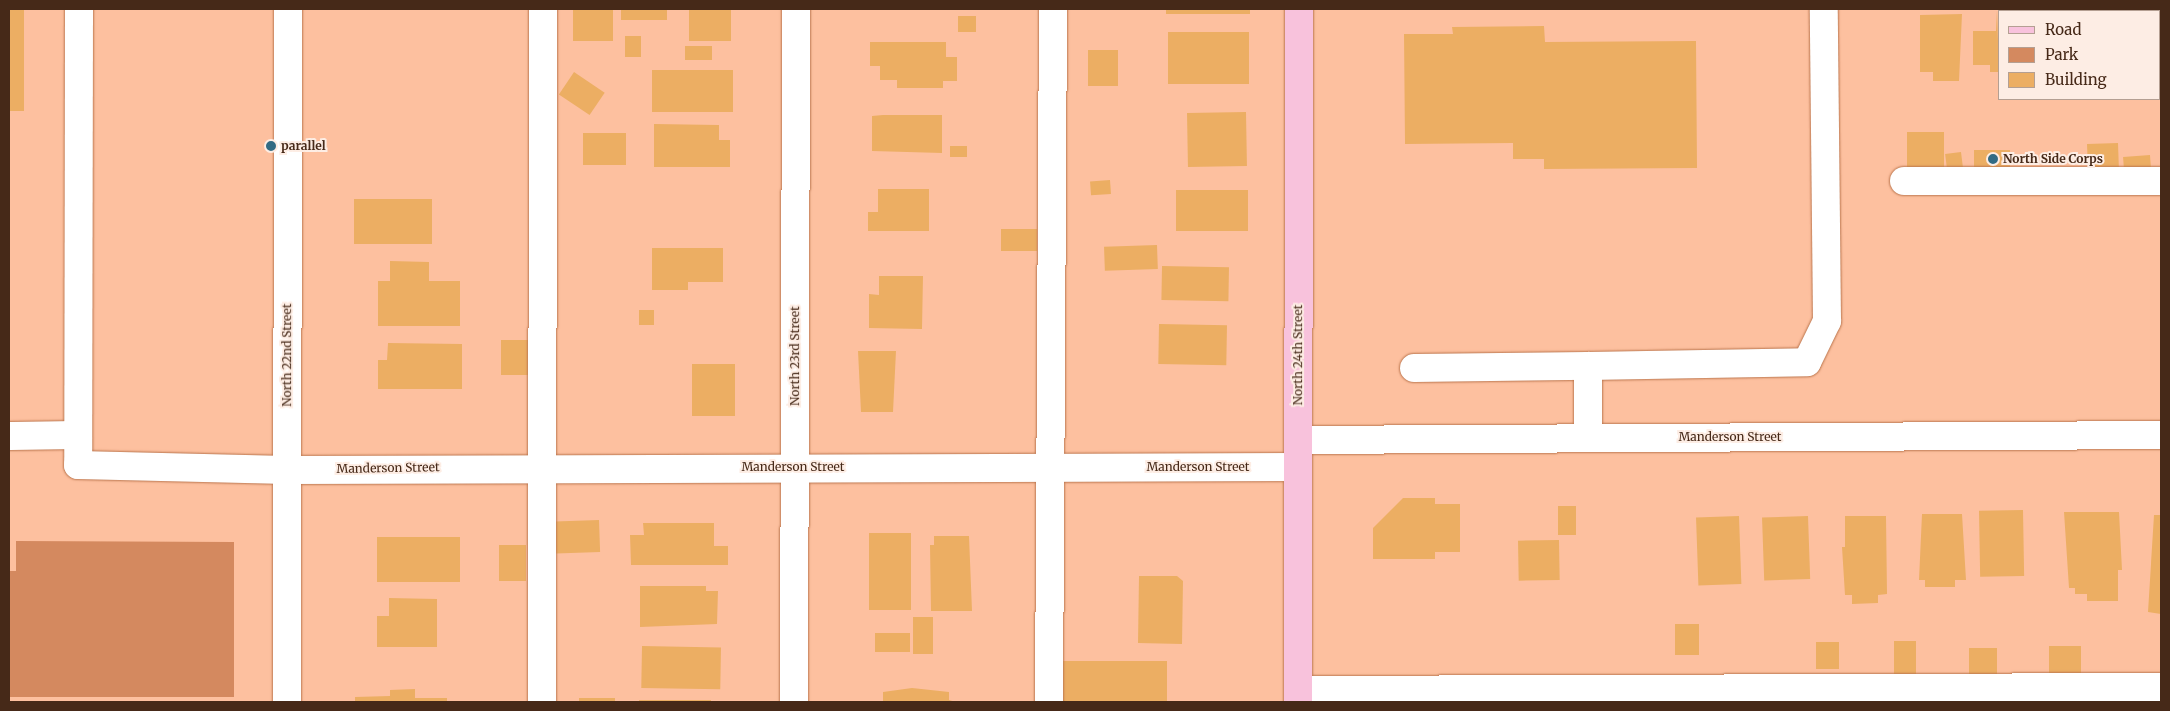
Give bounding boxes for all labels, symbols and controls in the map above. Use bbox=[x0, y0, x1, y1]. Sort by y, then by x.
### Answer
legend bbox=[1998, 10, 2160, 100]
text: Road bbox=[2045, 20, 2081, 39]
text: Park bbox=[2045, 45, 2078, 64]
text: Building bbox=[2045, 70, 2107, 89]
place label: parallel bbox=[281, 139, 326, 153]
marker: parallel bbox=[265, 140, 277, 152]
place label: North Side Corps bbox=[2003, 152, 2103, 166]
marker: North Side Corps bbox=[1987, 153, 1999, 165]
street label: North 22nd Street bbox=[280, 303, 294, 407]
street label: North 24th Street bbox=[1291, 305, 1305, 405]
street label: North 23rd Street bbox=[788, 306, 802, 406]
street label: Manderson Street bbox=[1678, 430, 1782, 444]
street label: Manderson Street bbox=[336, 460, 440, 476]
street label: Manderson Street bbox=[741, 460, 845, 474]
street label: Manderson Street bbox=[1146, 460, 1250, 474]

